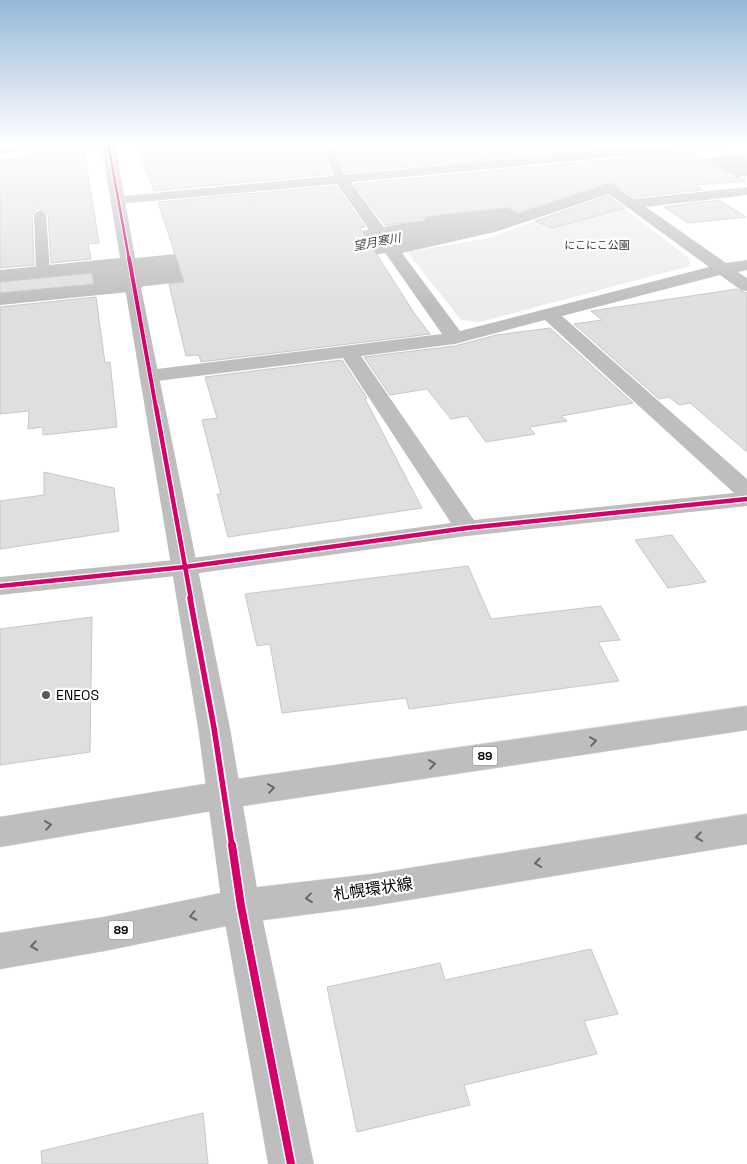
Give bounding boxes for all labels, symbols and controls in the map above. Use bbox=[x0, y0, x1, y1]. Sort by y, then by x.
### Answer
water label: 望月寒川 bbox=[352, 229, 404, 254]
park label: にこにこ公園 bbox=[564, 238, 630, 252]
place label: ENEOS bbox=[56, 686, 99, 704]
marker: ENEOS bbox=[40, 689, 52, 701]
one-way arrow bbox=[589, 736, 597, 746]
road number: 89 bbox=[472, 746, 498, 766]
one-way arrow bbox=[429, 759, 437, 770]
one-way arrow bbox=[267, 783, 276, 793]
one-way arrow bbox=[44, 820, 53, 830]
one-way arrow bbox=[695, 831, 703, 841]
one-way arrow bbox=[534, 857, 543, 867]
street label: 札幌環状線 bbox=[332, 873, 414, 905]
one-way arrow bbox=[304, 892, 313, 902]
one-way arrow bbox=[189, 910, 198, 920]
road number: 89 bbox=[108, 920, 134, 940]
one-way arrow bbox=[29, 940, 38, 950]

